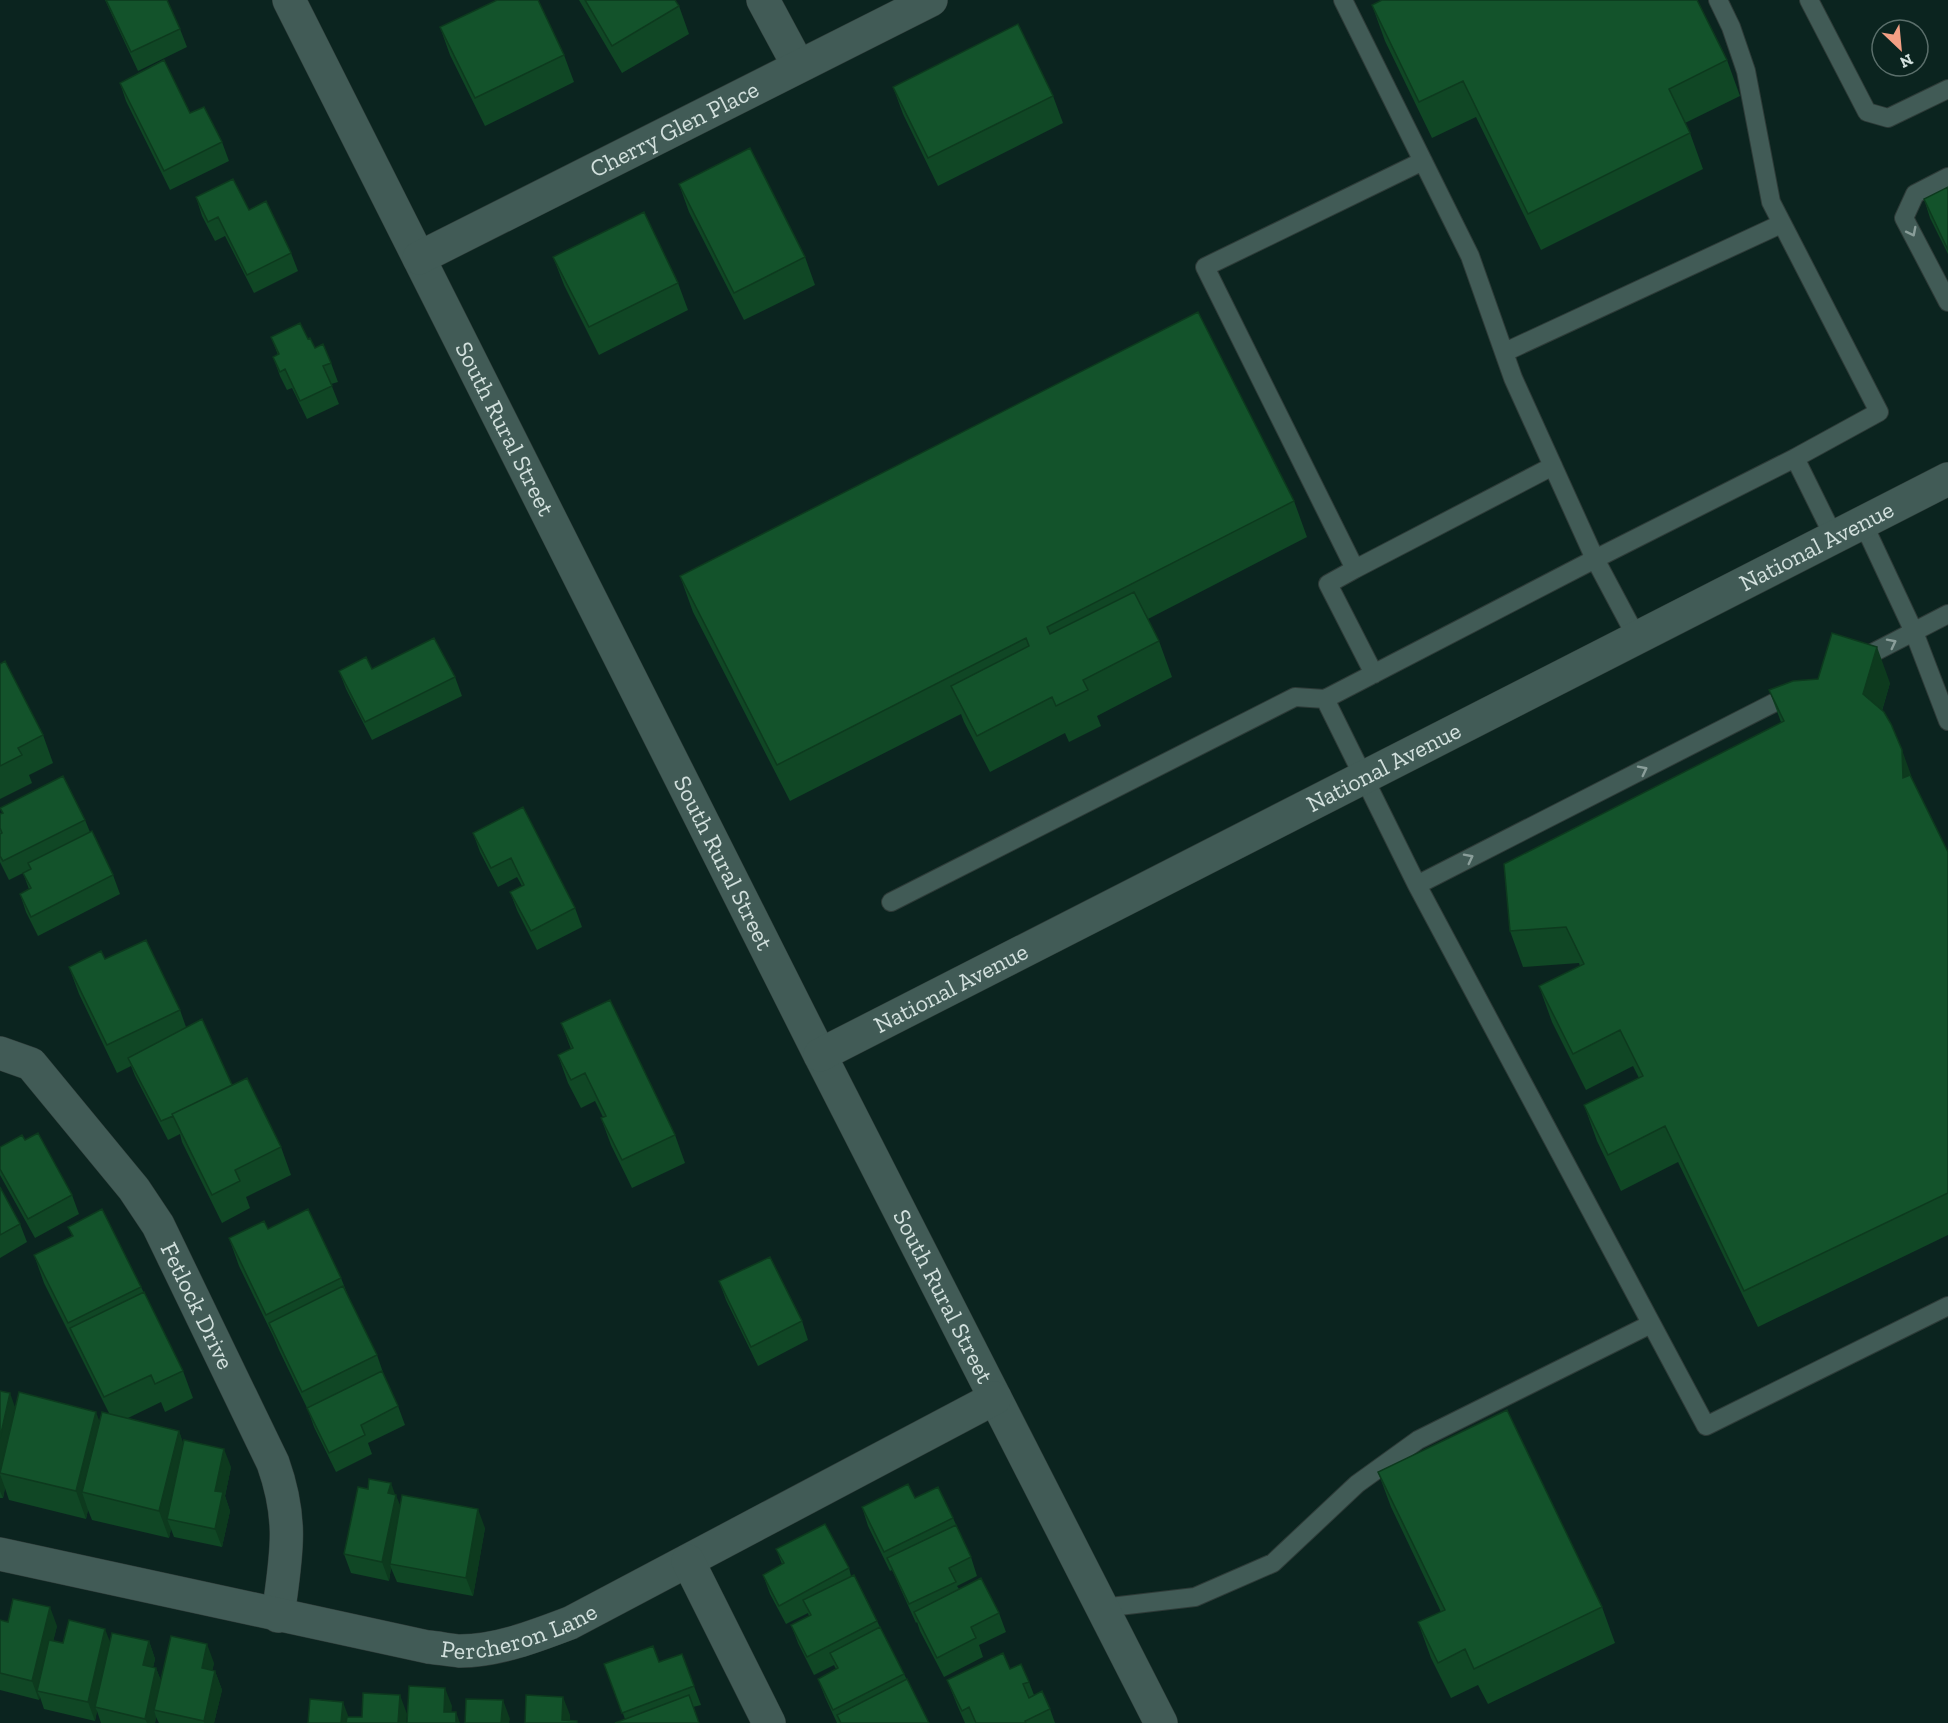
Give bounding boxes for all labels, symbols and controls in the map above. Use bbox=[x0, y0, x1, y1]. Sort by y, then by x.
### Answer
north arrow bbox=[1870, 18, 1930, 78]
text: N bbox=[1897, 50, 1916, 72]
street label: Cherry Glen Place bbox=[585, 74, 763, 183]
one-way arrow bbox=[1904, 226, 1916, 237]
street label: South Rural Street bbox=[449, 337, 561, 521]
street label: National Avenue bbox=[1734, 494, 1898, 597]
one-way arrow bbox=[1885, 639, 1896, 650]
street label: National Avenue bbox=[1302, 715, 1465, 818]
one-way arrow bbox=[1637, 765, 1648, 777]
street label: South Rural Street bbox=[668, 771, 780, 955]
one-way arrow bbox=[1463, 854, 1474, 865]
street label: National Avenue bbox=[869, 936, 1033, 1039]
street label: South Rural Street bbox=[887, 1204, 1000, 1388]
street label: Fetlock Drive bbox=[155, 1238, 240, 1374]
street label: Percheron Lane bbox=[439, 1596, 602, 1665]

